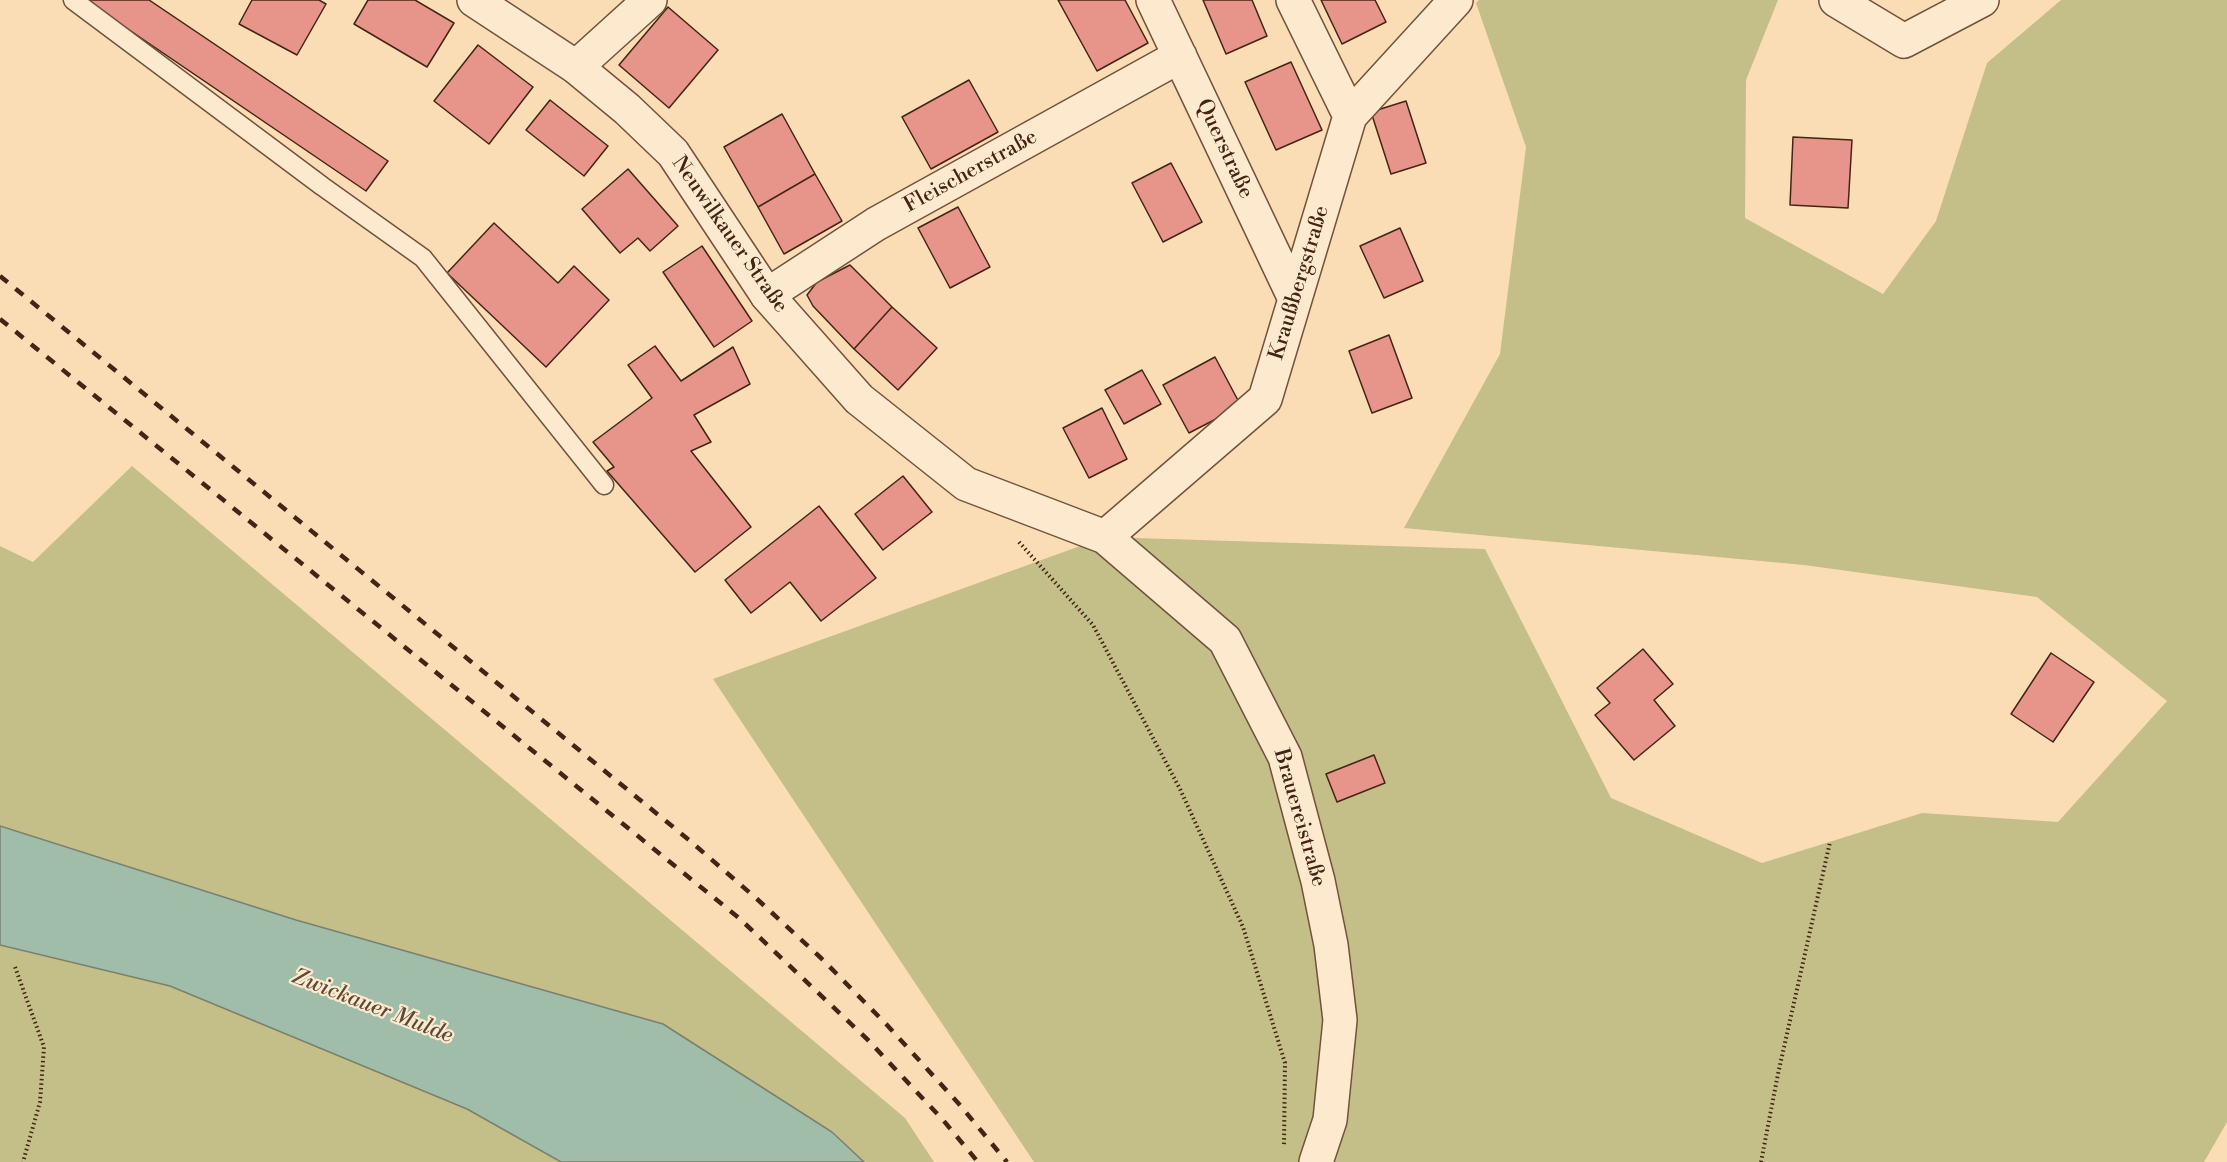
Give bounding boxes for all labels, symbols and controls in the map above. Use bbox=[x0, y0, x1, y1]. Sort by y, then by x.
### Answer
street label: Querstraße bbox=[1190, 95, 1258, 203]
street label: Fleischerstraße bbox=[900, 125, 1042, 219]
street label: Neuwilkauer Straße bbox=[666, 152, 792, 318]
street label: Kraußbergstraße bbox=[1265, 203, 1335, 363]
street label: Brauereistraße bbox=[1267, 746, 1331, 890]
water label: Zwickauer Mulde bbox=[288, 964, 456, 1050]

